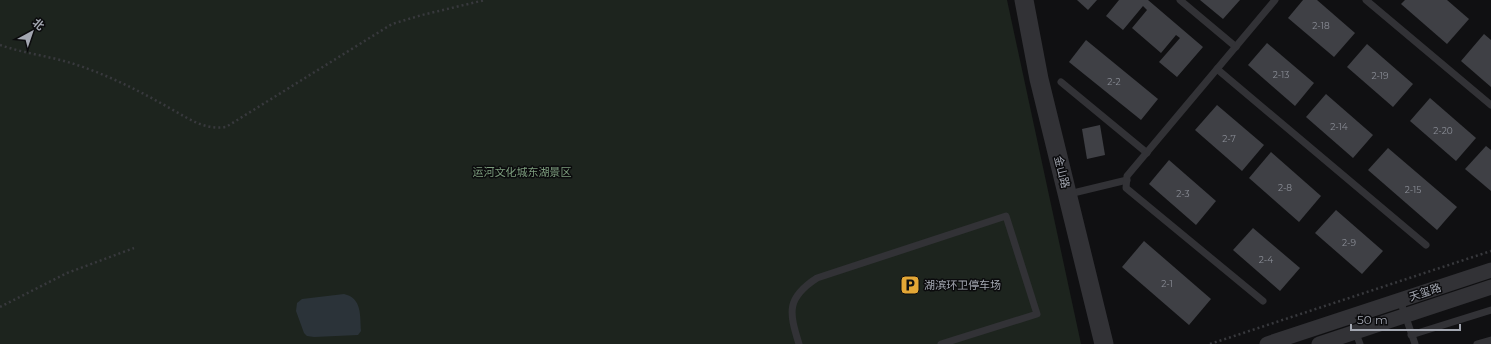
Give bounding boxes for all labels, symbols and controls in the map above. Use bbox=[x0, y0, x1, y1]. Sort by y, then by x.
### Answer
north arrow bbox=[12, 12, 52, 52]
text: 北 bbox=[30, 15, 47, 33]
house number: 2-18 bbox=[1312, 20, 1330, 31]
house number: 2-13 bbox=[1273, 69, 1289, 80]
house number: 2-19 bbox=[1371, 70, 1389, 81]
house number: 2-2 bbox=[1107, 76, 1121, 87]
house number: 2-14 bbox=[1330, 121, 1348, 132]
house number: 2-20 bbox=[1433, 125, 1453, 136]
house number: 2-7 bbox=[1222, 133, 1236, 144]
street label: 金山路 bbox=[1051, 154, 1073, 190]
park label: 运河文化城东湖景区 bbox=[473, 165, 572, 179]
house number: 2-8 bbox=[1278, 182, 1292, 193]
house number: 2-15 bbox=[1405, 184, 1421, 195]
house number: 2-3 bbox=[1176, 188, 1190, 199]
house number: 2-9 bbox=[1342, 237, 1356, 248]
house number: 2-4 bbox=[1259, 254, 1273, 265]
parking icon: 湖滨环卫停车场 bbox=[899, 274, 921, 296]
place label: 湖滨环卫停车场 bbox=[924, 278, 1001, 292]
house number: 2-1 bbox=[1161, 278, 1173, 289]
street label: 天玺路 bbox=[1407, 280, 1443, 304]
scale bar bbox=[1351, 306, 1460, 332]
text: 50 m bbox=[1357, 312, 1388, 327]

